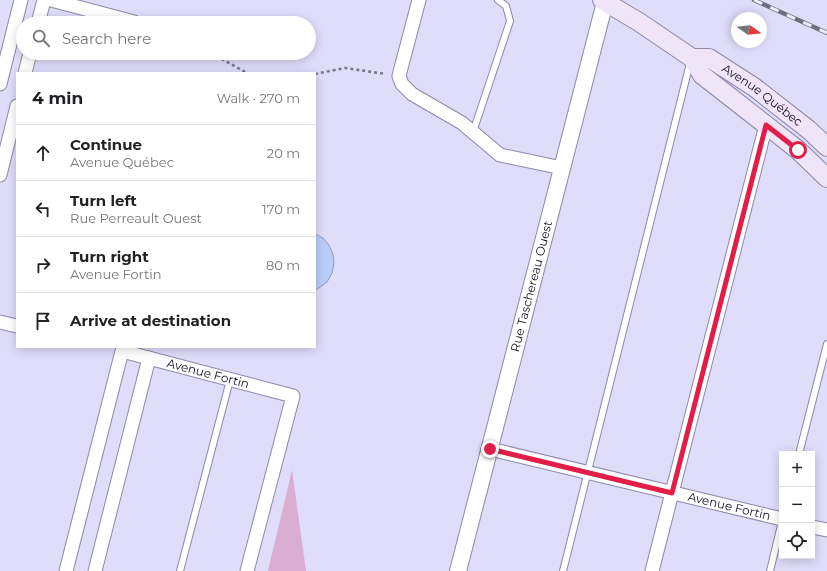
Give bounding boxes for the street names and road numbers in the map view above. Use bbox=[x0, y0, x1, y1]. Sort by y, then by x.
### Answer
street label: Avenue Québec bbox=[719, 60, 806, 129]
street label: Rue Taschereau Ouest bbox=[507, 219, 555, 353]
street label: Avenue Fortin bbox=[165, 355, 251, 391]
street label: Avenue Fortin bbox=[686, 489, 772, 523]

